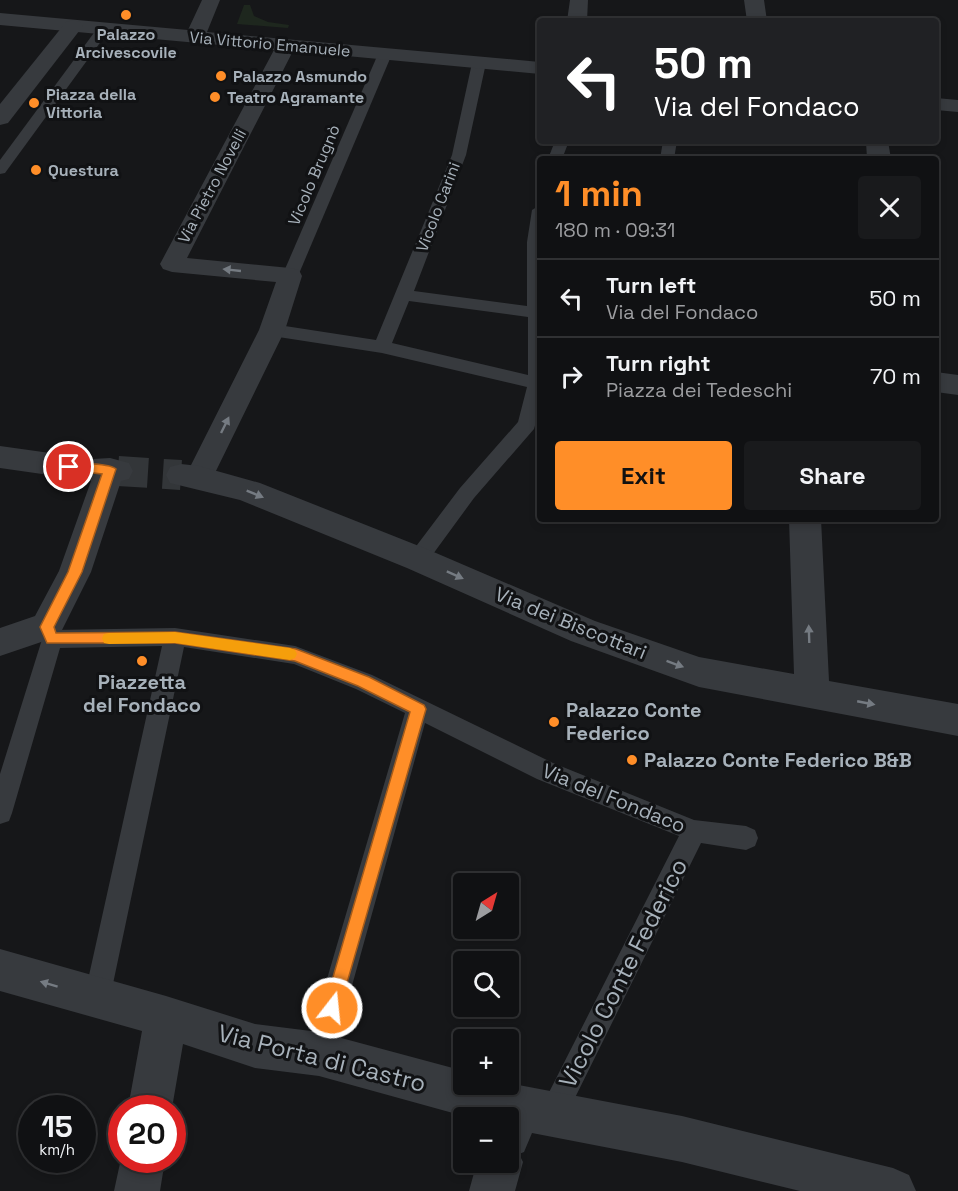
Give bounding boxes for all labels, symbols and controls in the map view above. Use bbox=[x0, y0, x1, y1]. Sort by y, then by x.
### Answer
marker: Palazzo Arcivescovile bbox=[119, 8, 133, 22]
place label: Palazzo Arcivescovile bbox=[75, 24, 177, 63]
street label: Via Vittorio Emanuele bbox=[189, 27, 351, 61]
text: 50 m bbox=[654, 37, 753, 90]
icon: left bbox=[555, 42, 633, 120]
place label: Palazzo Asmundo bbox=[233, 66, 367, 87]
marker: Palazzo Asmundo bbox=[214, 69, 228, 83]
place label: Piazza della Vittoria bbox=[46, 84, 136, 123]
place label: Teatro Agramante bbox=[227, 87, 364, 108]
text: Via del Fondaco bbox=[654, 89, 860, 124]
marker: Teatro Agramante bbox=[208, 90, 222, 104]
marker: Piazza della Vittoria bbox=[27, 96, 41, 110]
street label: Vicolo Brugnò bbox=[283, 121, 345, 229]
street label: Via Pietro Novelli bbox=[173, 125, 251, 247]
street label: Vicolo Carini bbox=[411, 159, 465, 255]
place label: Questura bbox=[48, 160, 119, 181]
marker: Questura bbox=[29, 163, 43, 177]
text: 1 min bbox=[555, 171, 643, 217]
button: close bbox=[858, 176, 921, 239]
text: 180 m · 09:31 bbox=[555, 217, 675, 243]
one-way arrow bbox=[222, 265, 241, 275]
text: Turn left bbox=[606, 271, 696, 299]
icon: left bbox=[555, 282, 588, 315]
text: 50 m bbox=[869, 284, 921, 312]
text: Via del Fondaco bbox=[606, 299, 758, 325]
text: Turn right bbox=[606, 349, 711, 377]
icon: right bbox=[555, 360, 588, 393]
text: 70 m bbox=[870, 362, 921, 390]
text: Piazza dei Tedeschi bbox=[606, 377, 792, 403]
one-way arrow bbox=[220, 416, 230, 433]
pin bbox=[43, 441, 94, 492]
button: Exit bbox=[555, 441, 732, 510]
button: Share bbox=[744, 441, 921, 510]
icon: arrive bbox=[52, 450, 85, 483]
one-way arrow bbox=[247, 489, 265, 499]
one-way arrow bbox=[447, 571, 464, 580]
street label: Via dei Biscottari bbox=[491, 581, 651, 665]
one-way arrow bbox=[805, 625, 814, 644]
marker: Piazzetta del Fondaco bbox=[135, 654, 149, 668]
one-way arrow bbox=[666, 659, 684, 669]
place label: Piazzetta del Fondaco bbox=[83, 669, 201, 718]
place label: Palazzo Conte Federico bbox=[566, 697, 702, 746]
one-way arrow bbox=[856, 699, 875, 708]
marker: Palazzo Conte Federico bbox=[547, 715, 561, 729]
place label: Palazzo Conte Federico B&B bbox=[644, 747, 912, 773]
marker: Palazzo Conte Federico B&B bbox=[625, 753, 639, 767]
street label: Via del Fondaco bbox=[538, 757, 690, 839]
street label: Vicolo Conte Federico bbox=[552, 853, 694, 1093]
north arrow bbox=[453, 873, 519, 939]
map controls bbox=[453, 873, 519, 1173]
button: search bbox=[453, 951, 519, 1017]
position arrow bbox=[300, 976, 364, 1040]
one-way arrow bbox=[40, 979, 58, 988]
street label: Via Porta di Castro bbox=[215, 1017, 429, 1099]
button: + bbox=[453, 1029, 519, 1095]
speed limit sign: 20 bbox=[108, 1095, 186, 1173]
text: 15 bbox=[41, 1107, 73, 1146]
button: − bbox=[453, 1107, 519, 1173]
text: km/h bbox=[39, 1140, 75, 1159]

